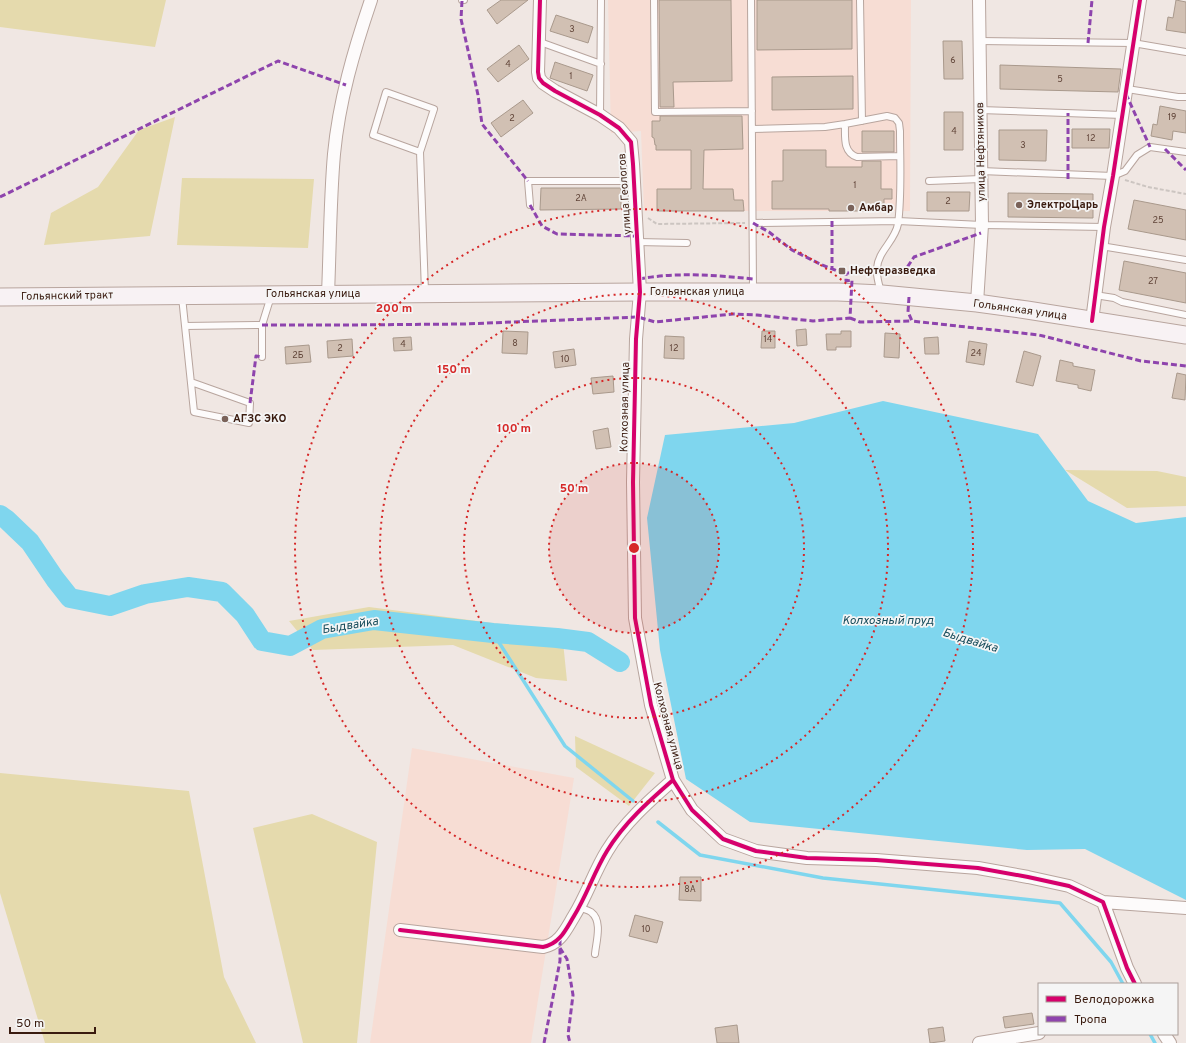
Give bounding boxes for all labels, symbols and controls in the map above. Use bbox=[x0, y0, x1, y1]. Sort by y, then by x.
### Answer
house number: 3 bbox=[569, 24, 575, 35]
house number: 6 bbox=[950, 55, 956, 66]
house number: 4 bbox=[505, 59, 511, 70]
house number: 1 bbox=[569, 71, 573, 82]
house number: 5 bbox=[1057, 74, 1063, 85]
street label: улица Нефтяников bbox=[973, 102, 989, 202]
house number: 19 bbox=[1168, 112, 1176, 123]
house number: 2 bbox=[509, 113, 515, 124]
house number: 4 bbox=[951, 126, 957, 137]
house number: 12 bbox=[1087, 133, 1095, 144]
house number: 3 bbox=[1020, 140, 1026, 151]
street label: улица Геологов bbox=[615, 153, 635, 235]
house number: 1 bbox=[853, 180, 857, 191]
house number: 2А bbox=[575, 193, 587, 204]
house number: 2 bbox=[945, 196, 951, 207]
place label: ЭлектроЦарь bbox=[1027, 198, 1098, 212]
marker: ЭлектроЦарь bbox=[1014, 200, 1024, 210]
place label: Амбар bbox=[859, 201, 893, 215]
marker: Амбар bbox=[846, 203, 856, 213]
house number: 25 bbox=[1152, 215, 1164, 226]
place label: Нефтеразведка bbox=[850, 264, 936, 278]
marker: Нефтеразведка bbox=[837, 266, 847, 276]
house number: 27 bbox=[1148, 276, 1158, 287]
street label: Гольянская улица bbox=[650, 285, 744, 299]
street label: Гольянская улица bbox=[266, 287, 360, 301]
street label: Гольянский тракт bbox=[21, 288, 113, 304]
street label: Гольянская улица bbox=[972, 296, 1068, 324]
text: 200 m bbox=[376, 301, 412, 317]
house number: 14 bbox=[764, 334, 773, 345]
house number: 8 bbox=[512, 338, 518, 349]
house number: 4 bbox=[400, 339, 406, 350]
house number: 2 bbox=[337, 343, 343, 354]
house number: 12 bbox=[670, 343, 678, 354]
house number: 24 bbox=[970, 348, 982, 359]
house number: 2Б bbox=[292, 350, 304, 361]
house number: 10 bbox=[560, 354, 570, 365]
text: 150 m bbox=[437, 362, 471, 378]
street label: Колхозная улица bbox=[617, 362, 633, 452]
place label: АГЗС ЭКО bbox=[233, 412, 287, 426]
marker: АГЗС ЭКО bbox=[220, 414, 230, 424]
text: 100 m bbox=[497, 421, 531, 437]
text: 50 m bbox=[560, 481, 588, 497]
centre of rings bbox=[627, 541, 641, 555]
water label: Колхозный пруд bbox=[842, 613, 934, 629]
water label: Быдвайка bbox=[321, 614, 380, 638]
water label: Быдвайка bbox=[940, 625, 1000, 657]
street label: Колхозная улица bbox=[650, 681, 687, 772]
house number: 8А bbox=[684, 884, 696, 895]
house number: 10 bbox=[641, 924, 651, 935]
legend bbox=[1038, 983, 1178, 1035]
text: Велодорожка bbox=[1074, 992, 1154, 1008]
scale bar bbox=[10, 1009, 95, 1035]
text: Тропа bbox=[1074, 1012, 1107, 1028]
text: 50 m bbox=[16, 1016, 44, 1032]

